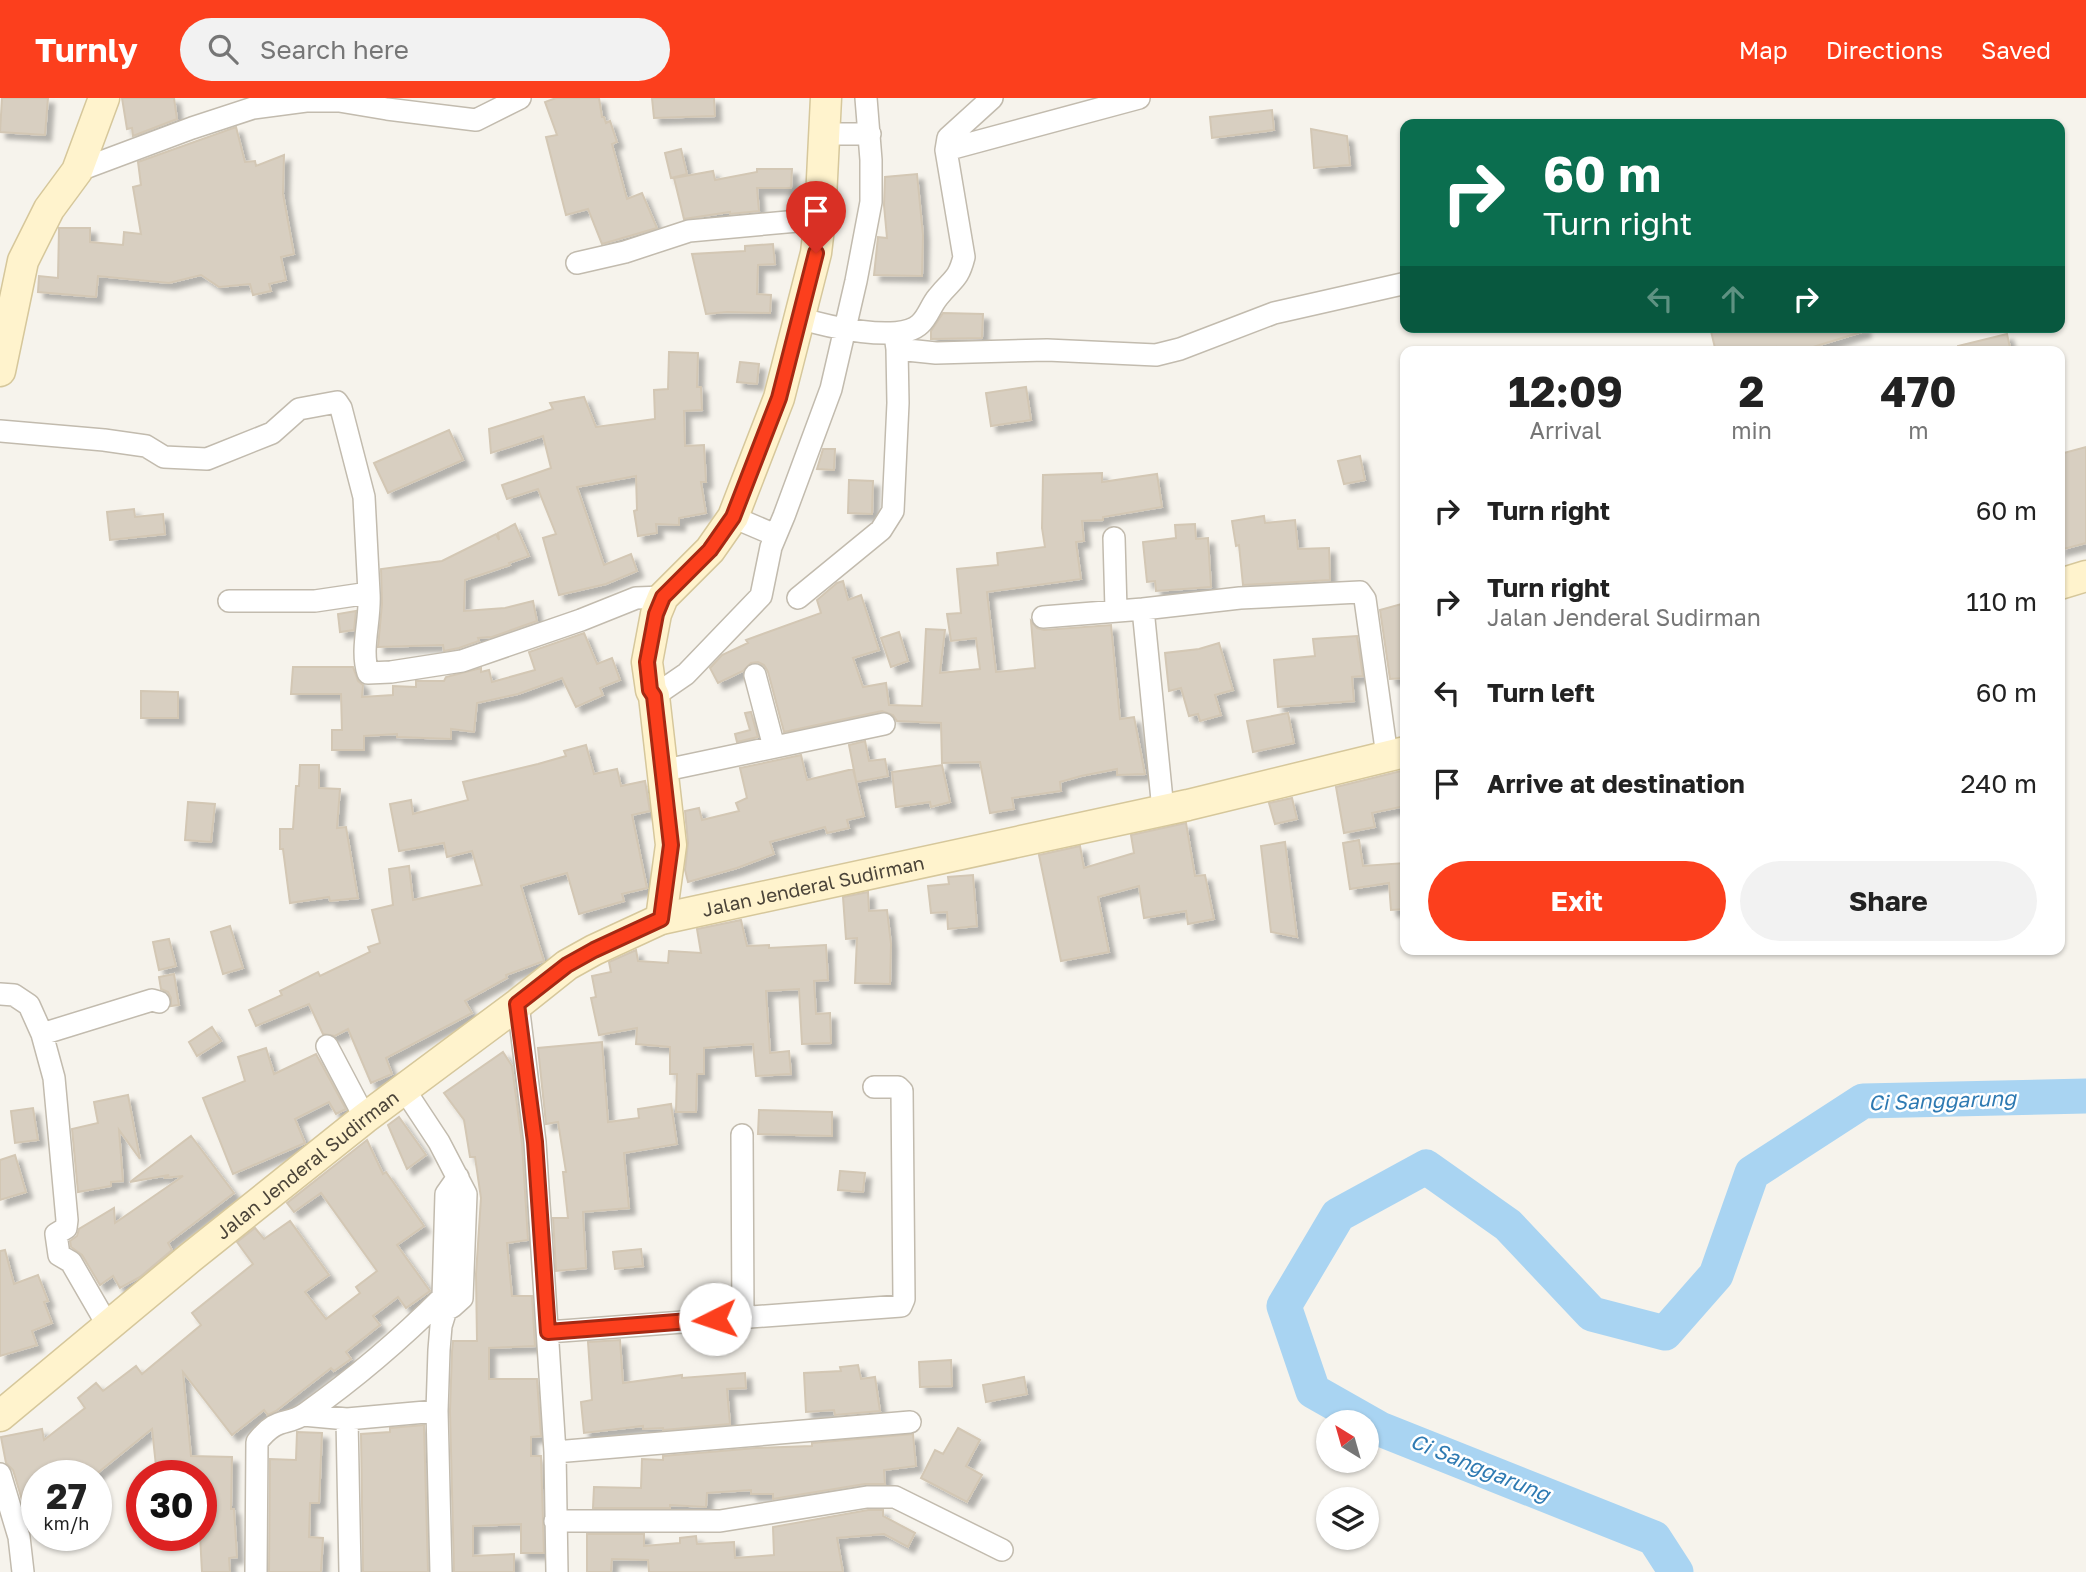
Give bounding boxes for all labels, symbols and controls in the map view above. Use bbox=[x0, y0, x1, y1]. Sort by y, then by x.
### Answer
search box bbox=[180, 18, 670, 81]
text: Turnly bbox=[35, 30, 138, 69]
icon: search bbox=[204, 30, 242, 68]
text: Search here bbox=[260, 34, 409, 65]
text: Map bbox=[1739, 35, 1788, 64]
text: Directions bbox=[1826, 35, 1943, 64]
text: Saved bbox=[1981, 35, 2051, 64]
text: 60 m bbox=[1543, 144, 1661, 203]
icon: right bbox=[1428, 147, 1519, 238]
pin bbox=[786, 181, 846, 253]
icon: arrive bbox=[797, 192, 835, 230]
text: Turn right bbox=[1543, 204, 1692, 242]
icon: left bbox=[1641, 280, 1679, 318]
icon: ahead bbox=[1714, 280, 1752, 318]
icon: right bbox=[1787, 280, 1825, 318]
text: 12:09 bbox=[1508, 366, 1623, 416]
text: 2 bbox=[1739, 366, 1764, 416]
text: 470 bbox=[1880, 366, 1957, 416]
text: Arrival bbox=[1530, 416, 1602, 444]
text: min bbox=[1731, 416, 1772, 444]
text: m bbox=[1908, 416, 1929, 444]
icon: right bbox=[1428, 492, 1466, 530]
text: Turn right bbox=[1487, 495, 1610, 526]
text: 60 m bbox=[1976, 495, 2037, 526]
text: Turn right bbox=[1487, 572, 1610, 603]
icon: right bbox=[1428, 583, 1466, 621]
text: 110 m bbox=[1966, 586, 2037, 617]
text: Jalan Jenderal Sudirman bbox=[1487, 603, 1761, 631]
icon: left bbox=[1428, 674, 1466, 712]
text: Turn left bbox=[1487, 677, 1595, 708]
text: 60 m bbox=[1976, 677, 2037, 708]
icon: arrive bbox=[1428, 765, 1466, 803]
text: Arrive at destination bbox=[1487, 768, 1745, 799]
text: 240 m bbox=[1960, 768, 2037, 799]
street label: Jalan Jenderal Sudirman bbox=[700, 850, 926, 921]
button: Exit bbox=[1428, 861, 1726, 941]
button: Share bbox=[1740, 861, 2037, 941]
water label: Ci Sanggarung bbox=[1868, 1084, 2018, 1116]
street label: Jalan Jenderal Sudirman bbox=[211, 1085, 403, 1244]
position arrow bbox=[678, 1282, 752, 1356]
north arrow bbox=[1316, 1410, 1379, 1474]
map controls bbox=[1316, 1410, 1379, 1550]
water label: Ci Sanggarung bbox=[1407, 1427, 1556, 1508]
speed limit sign: 30 bbox=[126, 1460, 217, 1551]
text: 27 bbox=[46, 1475, 87, 1517]
button: layers bbox=[1316, 1487, 1379, 1550]
text: km/h bbox=[44, 1512, 89, 1534]

